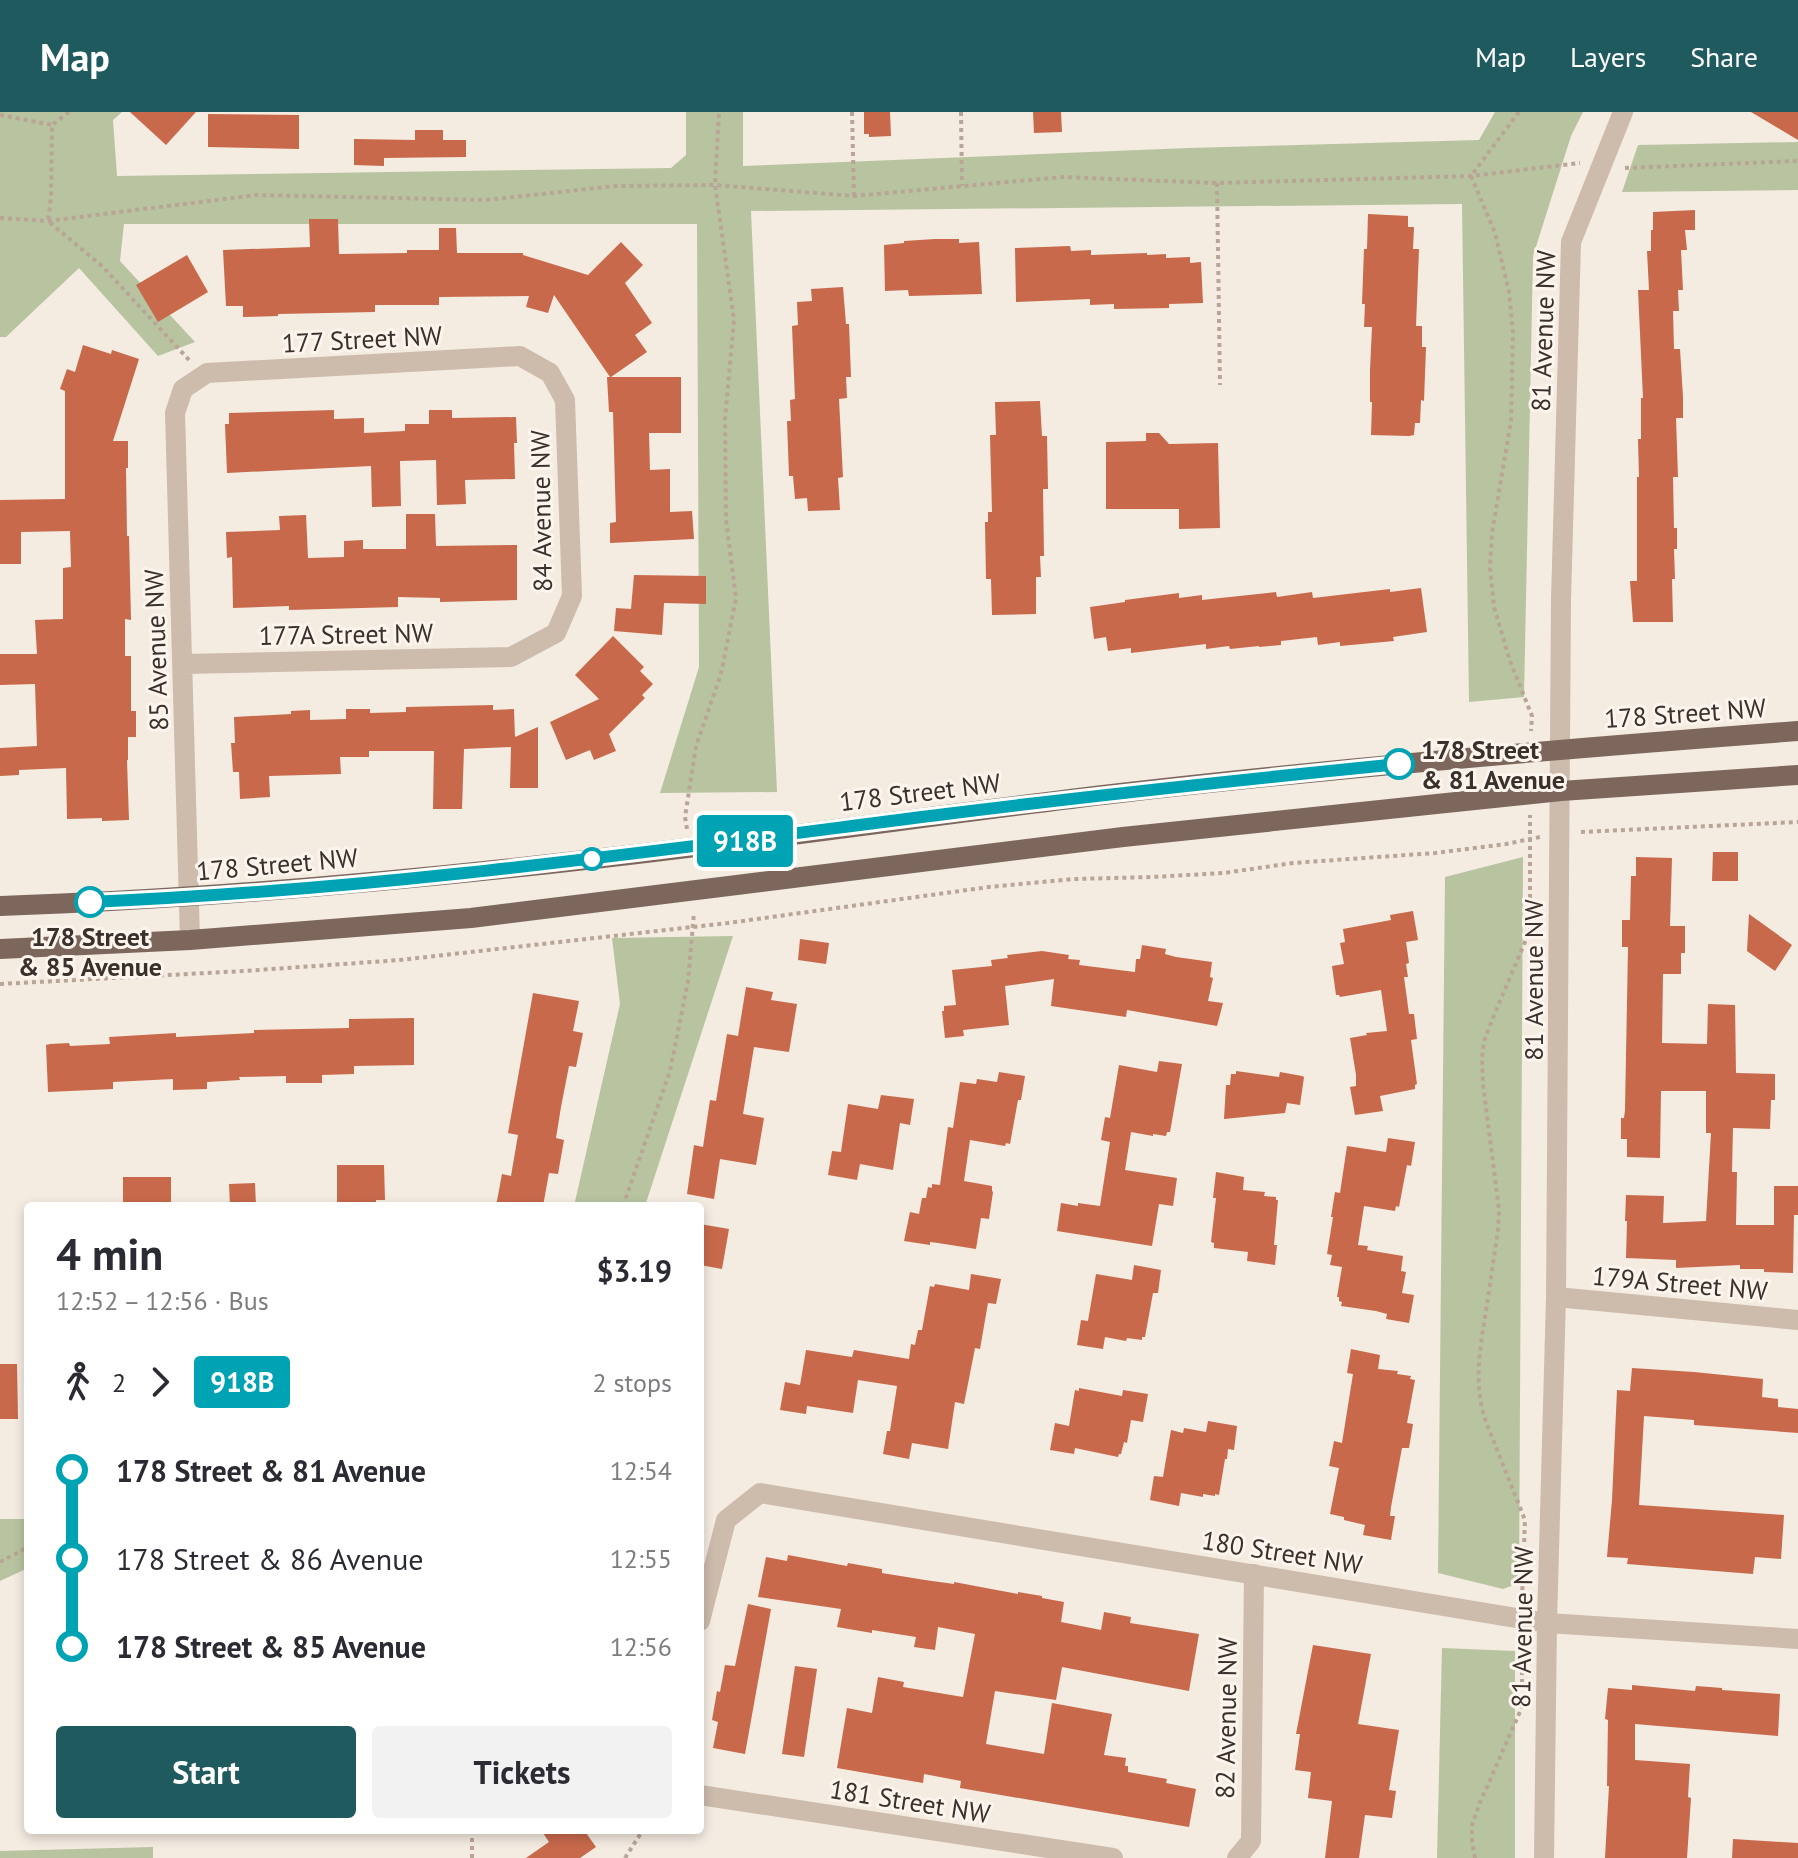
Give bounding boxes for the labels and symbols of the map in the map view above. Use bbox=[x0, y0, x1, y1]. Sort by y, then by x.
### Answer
street label: 81 Avenue NW bbox=[1524, 249, 1562, 412]
street label: 177 Street NW bbox=[281, 318, 443, 360]
street label: 84 Avenue NW bbox=[523, 429, 559, 592]
street label: 85 Avenue NW bbox=[137, 568, 175, 731]
street label: 177A Street NW bbox=[258, 616, 434, 652]
street label: 178 Street NW bbox=[1603, 691, 1767, 735]
place label: 178 Street & 81 Avenue bbox=[1421, 733, 1565, 796]
marker: 178 Street & 81 Avenue bbox=[1384, 749, 1414, 779]
street label: 178 Street NW bbox=[838, 766, 1003, 818]
line badge: 918B bbox=[689, 815, 801, 867]
street label: 178 Street NW bbox=[195, 840, 360, 887]
unlabelled marker bbox=[581, 848, 603, 870]
marker: 178 Street & 85 Avenue bbox=[75, 887, 105, 917]
street label: 81 Avenue NW bbox=[1517, 899, 1550, 1061]
place label: 178 Street & 85 Avenue bbox=[18, 920, 162, 983]
street label: 179A Street NW bbox=[1591, 1259, 1770, 1307]
street label: 180 Street NW bbox=[1200, 1523, 1365, 1581]
street label: 81 Avenue NW bbox=[1504, 1545, 1540, 1708]
street label: 82 Avenue NW bbox=[1208, 1636, 1244, 1799]
street label: 181 Street NW bbox=[828, 1772, 993, 1830]

